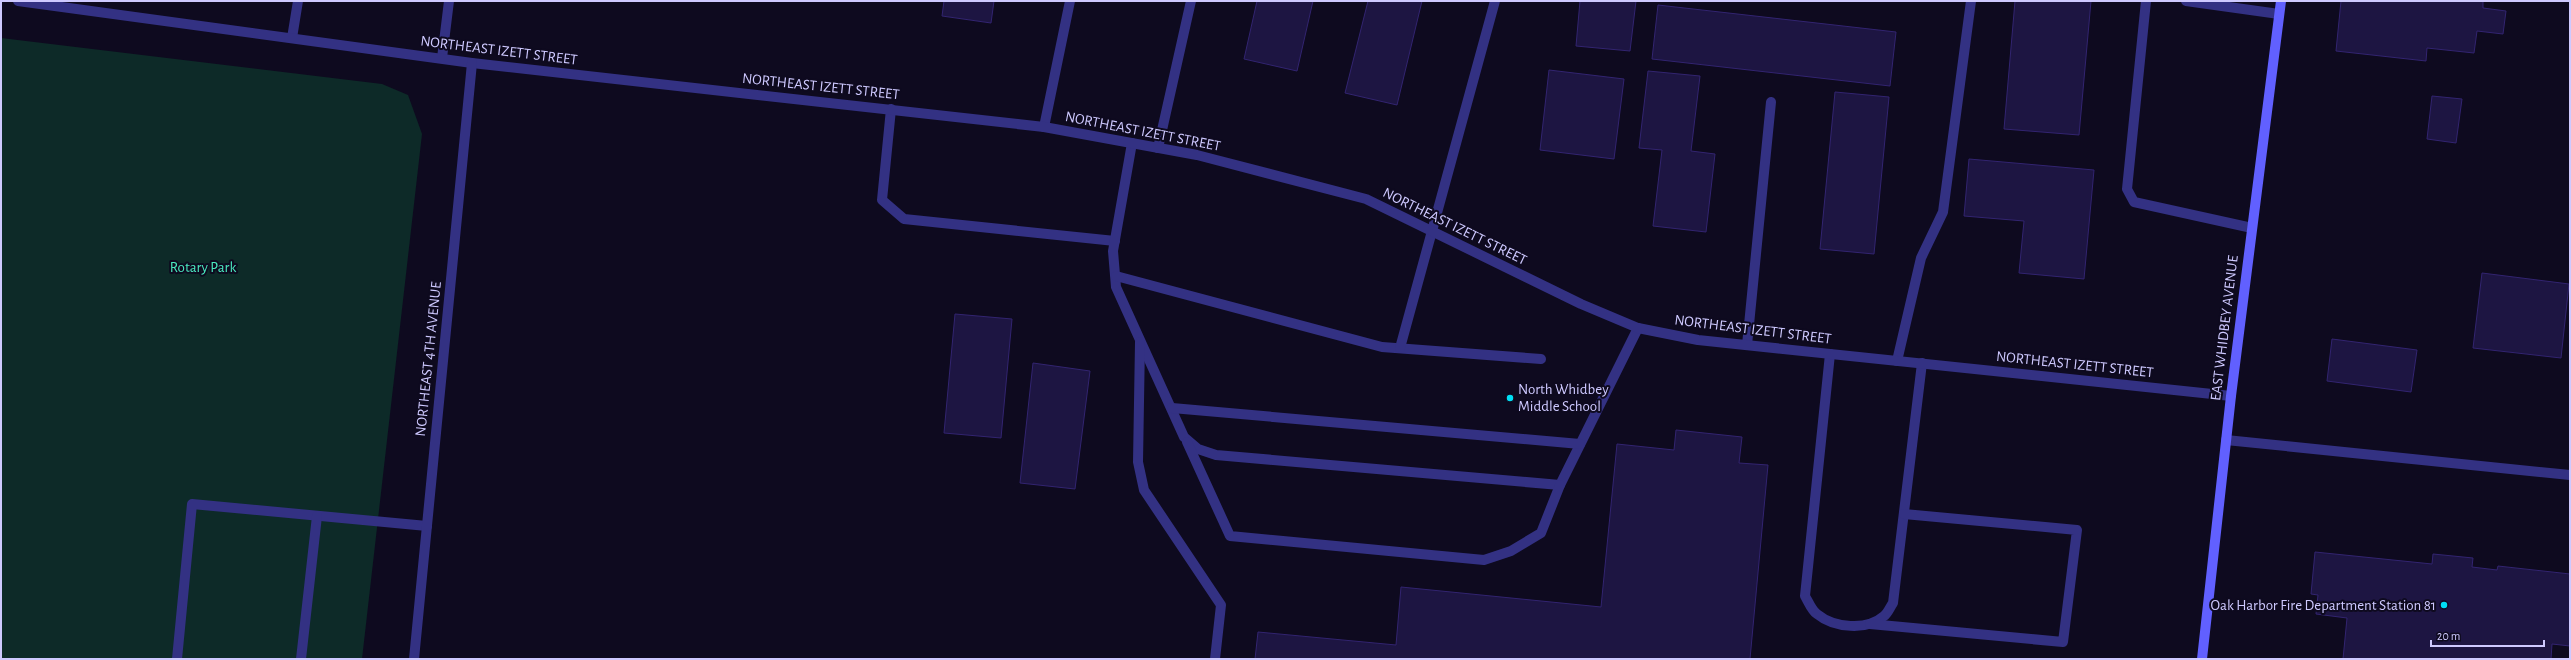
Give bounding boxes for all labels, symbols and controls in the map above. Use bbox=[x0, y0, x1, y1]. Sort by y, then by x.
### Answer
street label: NORTHEAST IZETT STREET bbox=[420, 33, 579, 68]
street label: NORTHEAST IZETT STREET bbox=[742, 71, 901, 102]
street label: NORTHEAST IZETT STREET bbox=[1064, 109, 1223, 154]
street label: NORTHEAST IZETT STREET bbox=[1380, 185, 1530, 268]
street label: EAST WHIDBEY AVENUE bbox=[2208, 254, 2241, 402]
park label: Rotary Park bbox=[170, 260, 236, 275]
street label: NORTHEAST 4TH AVENUE bbox=[413, 281, 444, 437]
street label: NORTHEAST IZETT STREET bbox=[1674, 312, 1833, 347]
street label: NORTHEAST IZETT STREET bbox=[1996, 349, 2155, 380]
place label: North Whidbey Middle School bbox=[1518, 382, 1609, 414]
marker: North Whidbey Middle School bbox=[1505, 393, 1515, 403]
place label: Oak Harbor Fire Department Station 81 bbox=[2211, 598, 2436, 613]
marker: Oak Harbor Fire Department Station 81 bbox=[2439, 600, 2449, 610]
scale bar bbox=[2431, 622, 2544, 648]
text: 20 m bbox=[2437, 630, 2460, 642]

